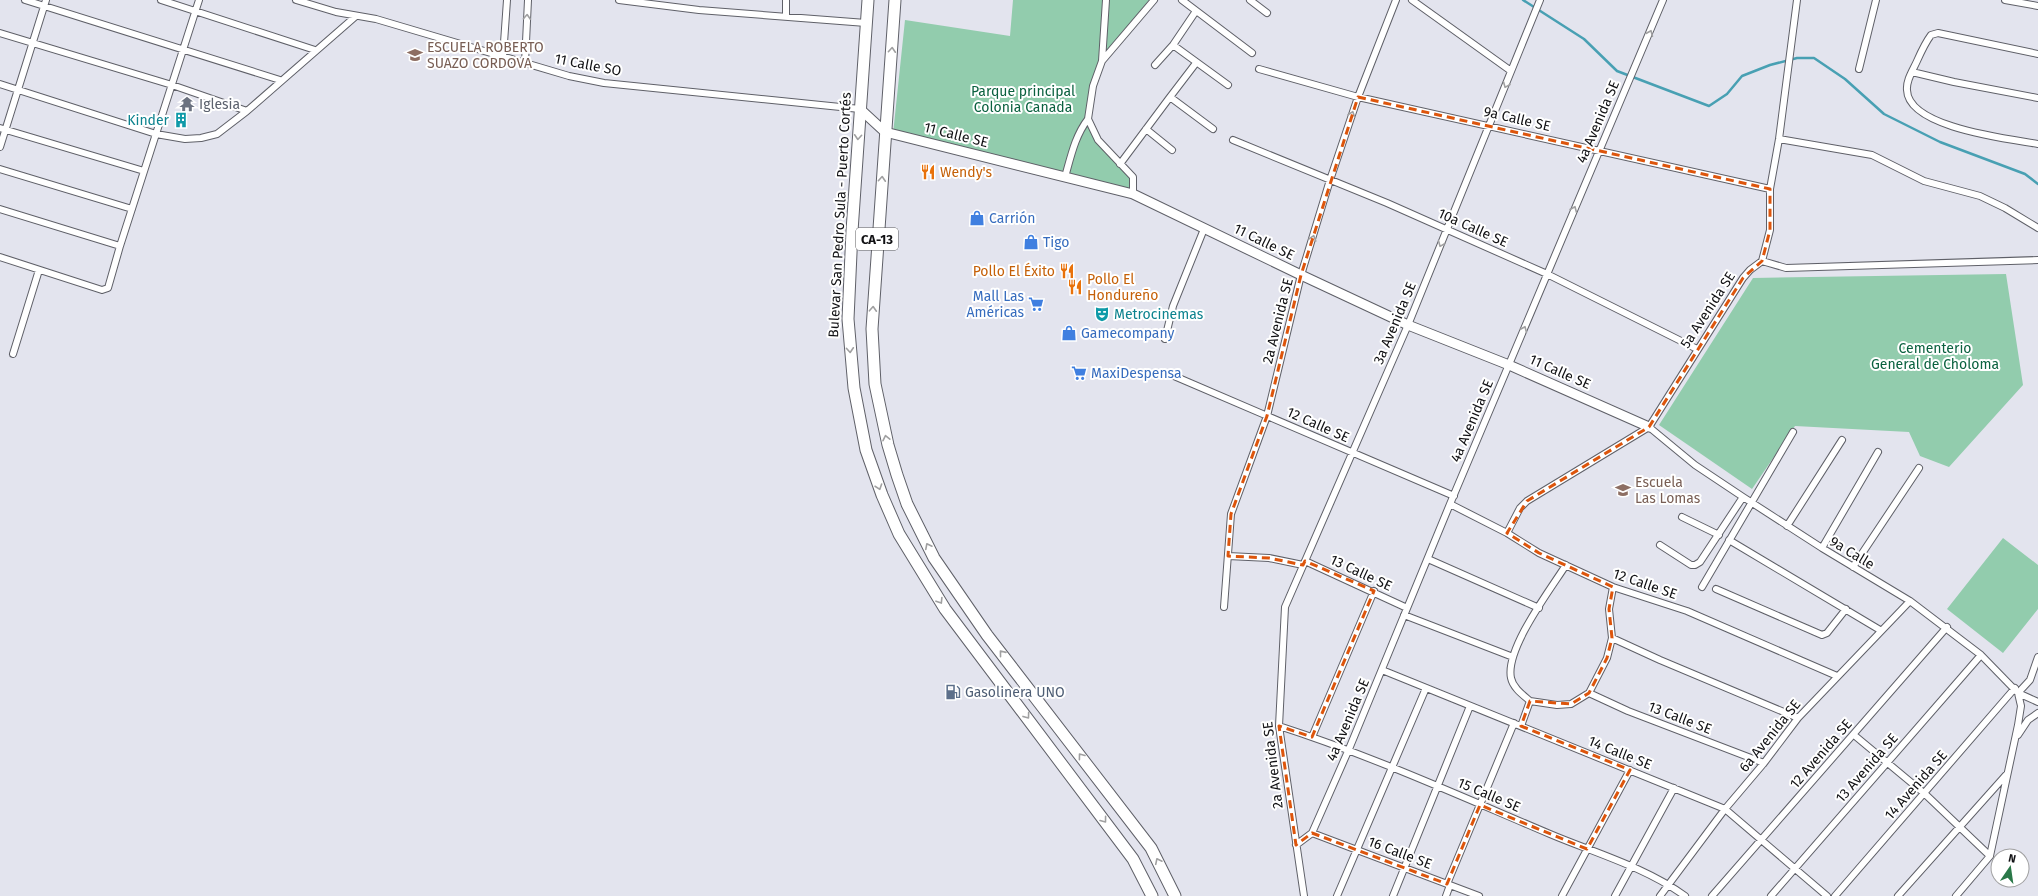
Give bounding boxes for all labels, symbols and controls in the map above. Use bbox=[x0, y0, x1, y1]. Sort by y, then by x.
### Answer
one-way arrow bbox=[523, 14, 532, 20]
one-way arrow bbox=[1645, 29, 1653, 36]
place label: ESCUELA ROBERTO SUAZO CORDOVA bbox=[427, 39, 544, 72]
school or university icon: ESCUELA ROBERTO SUAZO CORDOVA bbox=[406, 46, 424, 64]
one-way arrow bbox=[887, 47, 896, 53]
street label: 11 Calle SO bbox=[553, 50, 623, 80]
street label: 4a Avenida SE bbox=[1573, 78, 1623, 166]
one-way arrow bbox=[1502, 82, 1510, 89]
park label: Parque principal Colonia Canada bbox=[971, 83, 1075, 116]
street label: Bulevar San Pedro Sula - Puerto Cortés bbox=[825, 91, 855, 338]
temple icon: Iglesia bbox=[178, 95, 196, 113]
place label: Iglesia bbox=[199, 96, 240, 113]
street label: 9a Calle SE bbox=[1482, 103, 1552, 135]
building icon: Kinder bbox=[172, 111, 190, 129]
one-way arrow bbox=[1348, 111, 1356, 118]
place label: Kinder bbox=[127, 112, 170, 129]
street label: 11 Calle SE bbox=[922, 119, 990, 151]
one-way arrow bbox=[854, 134, 863, 140]
restaurant icon: Wendy's bbox=[919, 163, 937, 181]
place label: Wendy's bbox=[940, 164, 992, 181]
one-way arrow bbox=[877, 176, 886, 182]
street label: 10a Calle SE bbox=[1435, 205, 1511, 251]
one-way arrow bbox=[1570, 206, 1578, 213]
shop icon: Carrión bbox=[968, 209, 986, 227]
place label: Carrión bbox=[989, 210, 1035, 227]
street label: 11 Calle SE bbox=[1231, 220, 1297, 264]
road number: CA-13 bbox=[856, 228, 898, 250]
shop icon: Tigo bbox=[1022, 233, 1040, 251]
place label: Tigo bbox=[1043, 234, 1069, 251]
one-way arrow bbox=[1308, 235, 1317, 242]
one-way arrow bbox=[1438, 240, 1446, 248]
place label: Pollo El Éxito bbox=[973, 262, 1055, 280]
restaurant icon: Pollo El Éxito bbox=[1058, 262, 1076, 280]
street label: 5a Avenida SE bbox=[1677, 269, 1739, 351]
place label: Pollo El Hondureño bbox=[1087, 271, 1158, 304]
street label: 2a Avenida SE bbox=[1259, 276, 1297, 366]
restaurant icon: Pollo El Hondureño bbox=[1066, 278, 1084, 296]
street label: 3a Avenida SE bbox=[1370, 279, 1420, 367]
place label: Mall Las Américas bbox=[966, 288, 1024, 321]
supermarket icon: Mall Las Américas bbox=[1027, 295, 1045, 313]
theatre icon: Metrocinemas bbox=[1093, 305, 1111, 323]
one-way arrow bbox=[869, 306, 877, 312]
place label: Metrocinemas bbox=[1114, 306, 1204, 323]
shop icon: Gamecompany bbox=[1060, 324, 1078, 342]
place label: Gamecompany bbox=[1081, 325, 1175, 342]
one-way arrow bbox=[1519, 326, 1527, 334]
park label: Cementerio General de Choloma bbox=[1871, 340, 1999, 373]
one-way arrow bbox=[845, 347, 854, 353]
street label: 11 Calle SE bbox=[1527, 351, 1593, 393]
supermarket icon: MaxiDespensa bbox=[1070, 364, 1088, 382]
place label: MaxiDespensa bbox=[1091, 365, 1182, 382]
street label: 4a Avenida SE bbox=[1447, 377, 1497, 465]
street label: 12 Calle SE bbox=[1284, 404, 1352, 446]
one-way arrow bbox=[883, 435, 891, 441]
place label: Escuela Las Lomas bbox=[1635, 474, 1701, 507]
school or university icon: Escuela Las Lomas bbox=[1614, 481, 1632, 499]
one-way arrow bbox=[874, 483, 883, 490]
street label: 9a Calle bbox=[1826, 533, 1878, 573]
one-way arrow bbox=[926, 543, 933, 550]
street label: 13 Calle SE bbox=[1327, 551, 1395, 595]
street label: 12 Calle SE bbox=[1611, 565, 1679, 603]
one-way arrow bbox=[936, 597, 943, 604]
one-way arrow bbox=[1000, 651, 1007, 658]
street label: 4a Avenida SE bbox=[1323, 676, 1373, 764]
fuel station icon: Gasolinera UNO bbox=[944, 683, 962, 701]
place label: Gasolinera UNO bbox=[965, 684, 1065, 701]
street label: 6a Avenida SE bbox=[1736, 696, 1804, 776]
street label: 13 Calle SE bbox=[1646, 698, 1714, 738]
one-way arrow bbox=[1022, 711, 1029, 718]
street label: 12 Avenida SE bbox=[1786, 716, 1856, 792]
street label: 2a Avenida SE bbox=[1259, 721, 1287, 809]
street label: 13 Avenida SE bbox=[1832, 730, 1902, 806]
street label: 14 Calle SE bbox=[1586, 733, 1654, 773]
street label: 14 Avenida SE bbox=[1881, 747, 1951, 823]
one-way arrow bbox=[1079, 754, 1086, 761]
street label: 15 Calle SE bbox=[1455, 774, 1523, 816]
one-way arrow bbox=[1099, 816, 1106, 823]
street label: 16 Calle SE bbox=[1366, 833, 1434, 873]
north arrow bbox=[1990, 848, 2030, 888]
text: N bbox=[2007, 852, 2017, 866]
one-way arrow bbox=[1155, 858, 1163, 865]

